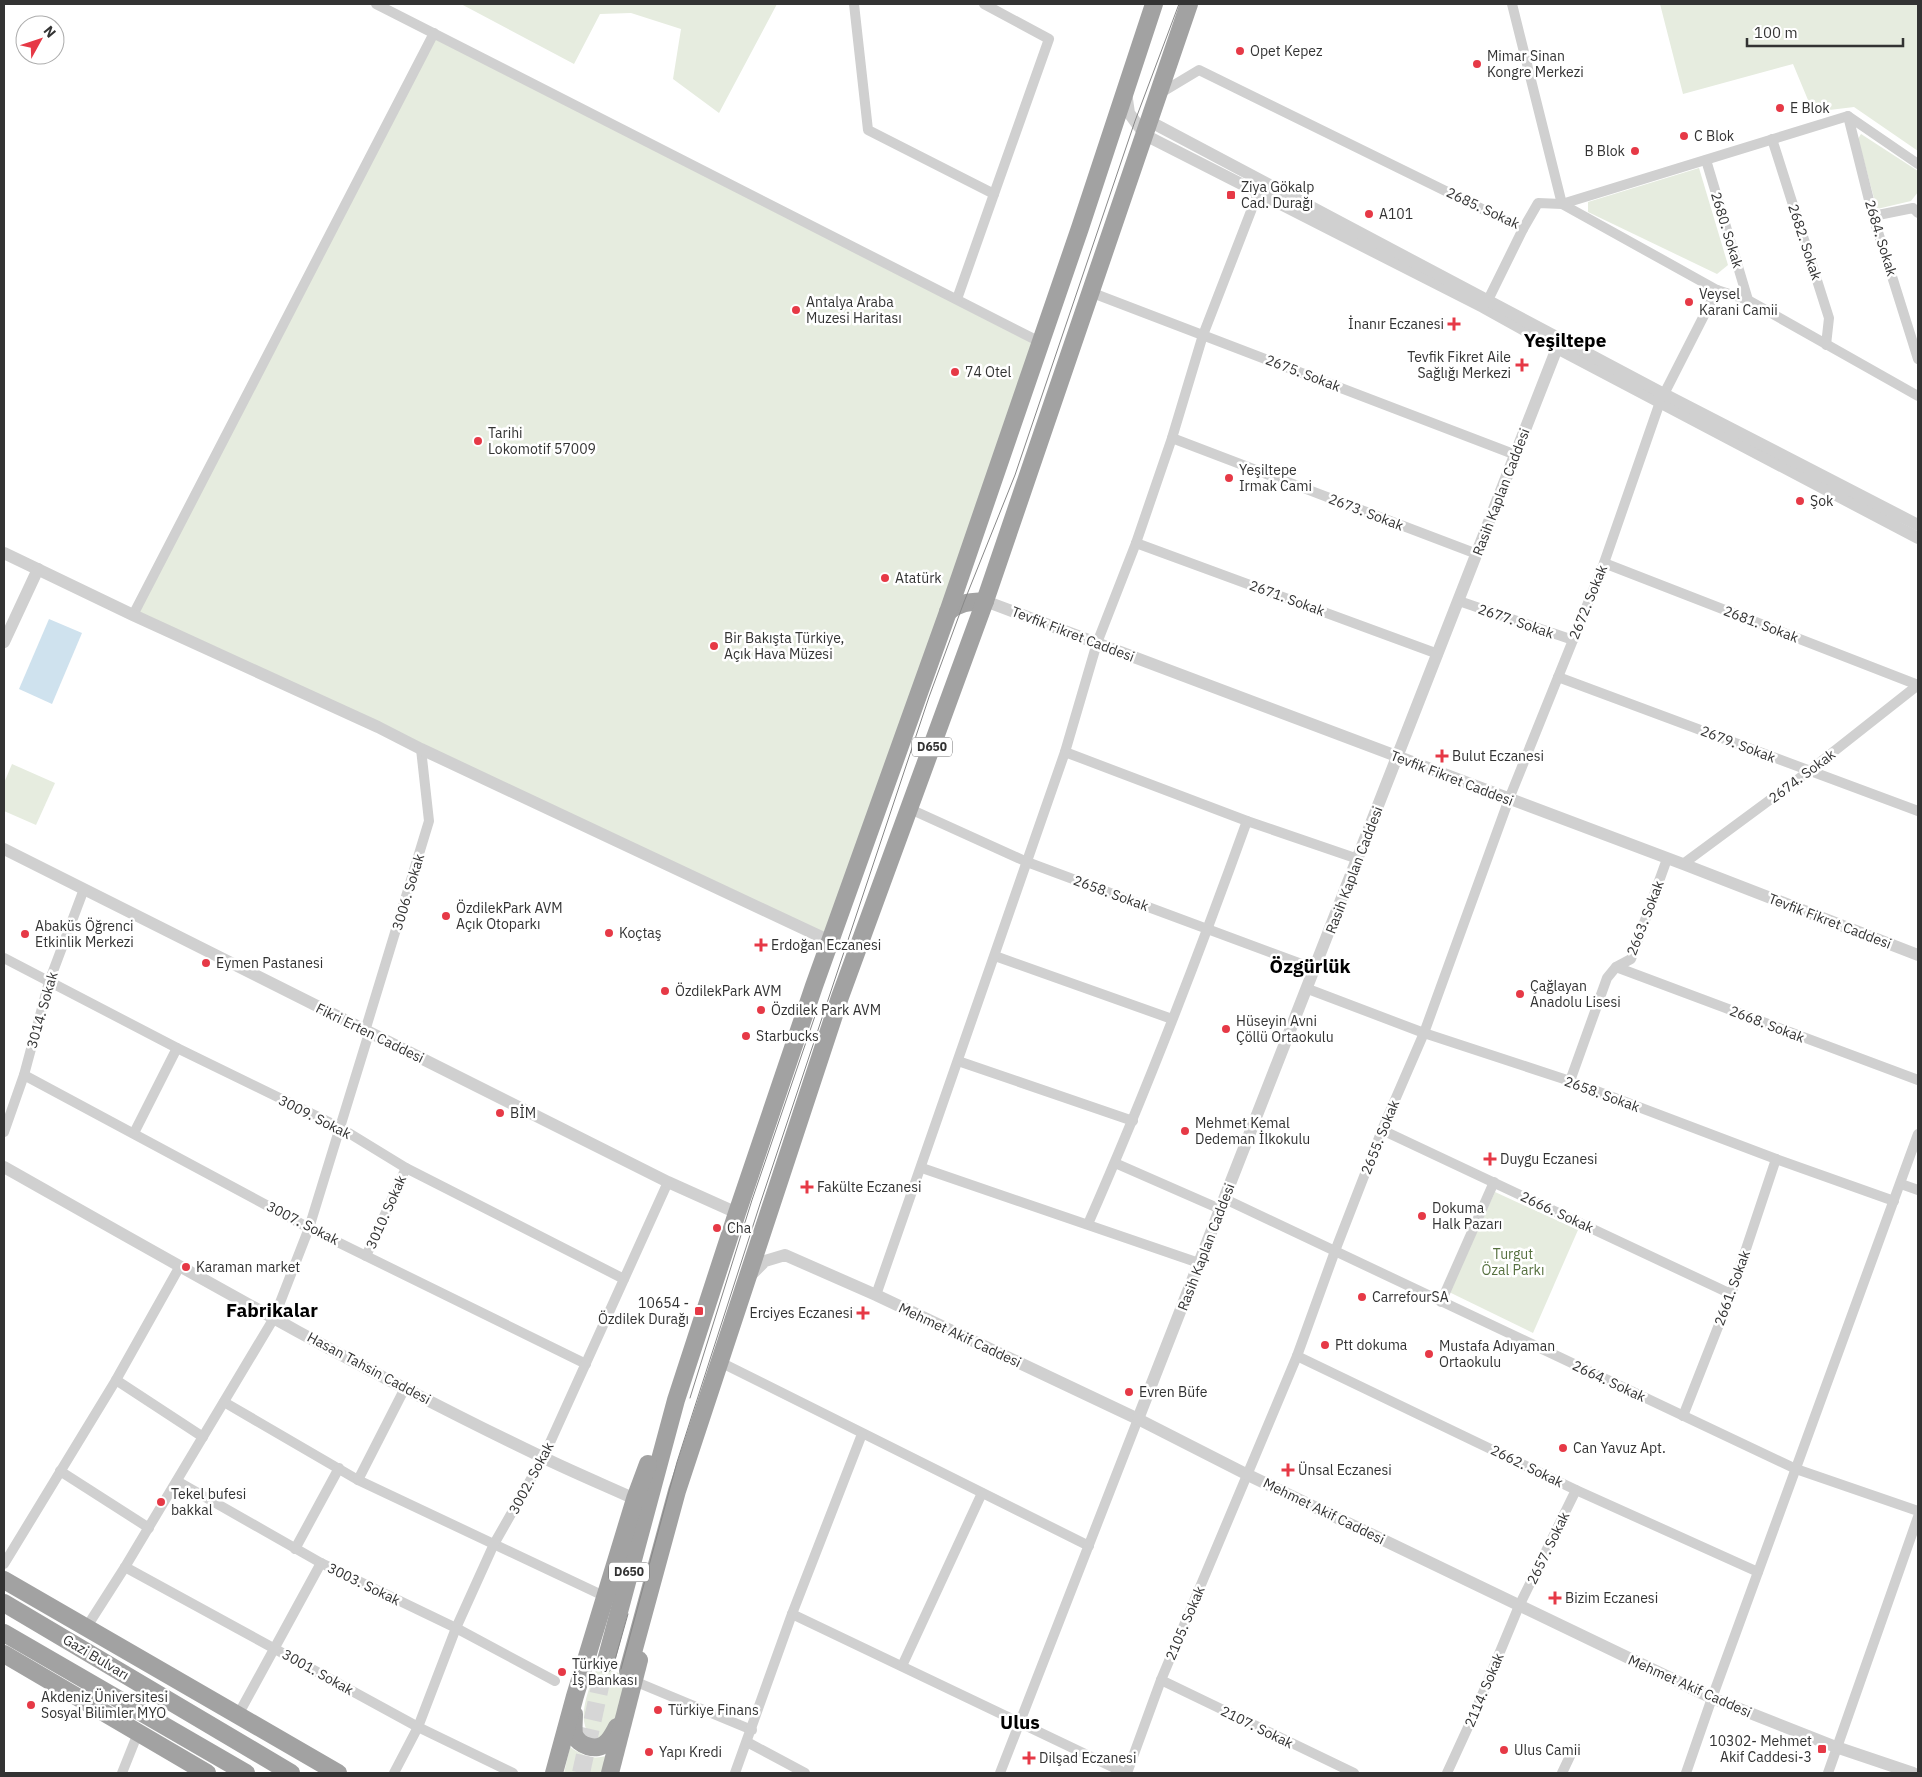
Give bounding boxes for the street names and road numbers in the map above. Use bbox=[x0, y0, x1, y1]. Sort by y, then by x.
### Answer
street label: 2685. Sokak bbox=[1443, 183, 1523, 233]
street label: 2680. Sokak bbox=[1707, 190, 1747, 271]
street label: 2684. Sokak bbox=[1861, 198, 1901, 279]
street label: 2682. Sokak bbox=[1784, 202, 1826, 283]
street label: 2675. Sokak bbox=[1263, 350, 1344, 396]
street label: Rasih Kaplan Caddesi bbox=[1468, 426, 1534, 558]
street label: 2673. Sokak bbox=[1326, 489, 1407, 535]
street label: 2672. Sokak bbox=[1565, 562, 1611, 642]
street label: 2671. Sokak bbox=[1247, 576, 1328, 620]
street label: 2677. Sokak bbox=[1476, 600, 1557, 643]
street label: 2681. Sokak bbox=[1721, 601, 1802, 647]
street label: Tevfik Fikret Caddesi bbox=[1009, 602, 1137, 666]
street label: 2679. Sokak bbox=[1698, 721, 1779, 767]
road number: D650 bbox=[912, 738, 952, 756]
street label: 2674. Sokak bbox=[1765, 745, 1839, 807]
street label: Tevfik Fikret Caddesi bbox=[1388, 746, 1516, 810]
street label: Rasih Kaplan Caddesi bbox=[1321, 804, 1387, 936]
street label: 3006. Sokak bbox=[388, 851, 428, 932]
street label: 2658. Sokak bbox=[1071, 871, 1152, 915]
street label: 2663. Sokak bbox=[1622, 877, 1668, 958]
street label: Tevfik Fikret Caddesi bbox=[1766, 889, 1894, 953]
street label: 3014. Sokak bbox=[22, 969, 62, 1050]
street label: Fikri Erten Caddesi bbox=[313, 999, 427, 1067]
street label: 2668. Sokak bbox=[1727, 1001, 1808, 1047]
street label: 2658. Sokak bbox=[1562, 1072, 1643, 1116]
street label: 3009. Sokak bbox=[276, 1091, 355, 1143]
street label: 2655. Sokak bbox=[1357, 1097, 1403, 1177]
street label: 3010. Sokak bbox=[362, 1172, 411, 1252]
street label: Rasih Kaplan Caddesi bbox=[1173, 1181, 1239, 1313]
street label: 2666. Sokak bbox=[1517, 1187, 1597, 1237]
street label: 3007. Sokak bbox=[264, 1197, 343, 1249]
street label: 2661. Sokak bbox=[1710, 1247, 1754, 1328]
street label: Mehmet Akif Caddesi bbox=[896, 1299, 1024, 1371]
street label: Hasan Tahsin Caddesi bbox=[304, 1328, 434, 1408]
street label: 2664. Sokak bbox=[1569, 1356, 1649, 1406]
street label: 3002. Sokak bbox=[505, 1438, 558, 1517]
street label: 2662. Sokak bbox=[1488, 1441, 1567, 1492]
street label: Mehmet Akif Caddesi bbox=[1260, 1474, 1388, 1548]
street label: 2657. Sokak bbox=[1523, 1508, 1574, 1587]
street label: 3003. Sokak bbox=[325, 1559, 404, 1610]
road number: D650 bbox=[609, 1562, 649, 1581]
street label: 2105. Sokak bbox=[1161, 1583, 1209, 1663]
street label: Gazi Bulvarı bbox=[60, 1630, 132, 1684]
street label: 3001. Sokak bbox=[279, 1645, 357, 1699]
street label: 2114. Sokak bbox=[1460, 1650, 1508, 1730]
street label: Mehmet Akif Caddesi bbox=[1625, 1651, 1755, 1721]
street label: 2107. Sokak bbox=[1218, 1702, 1297, 1753]

